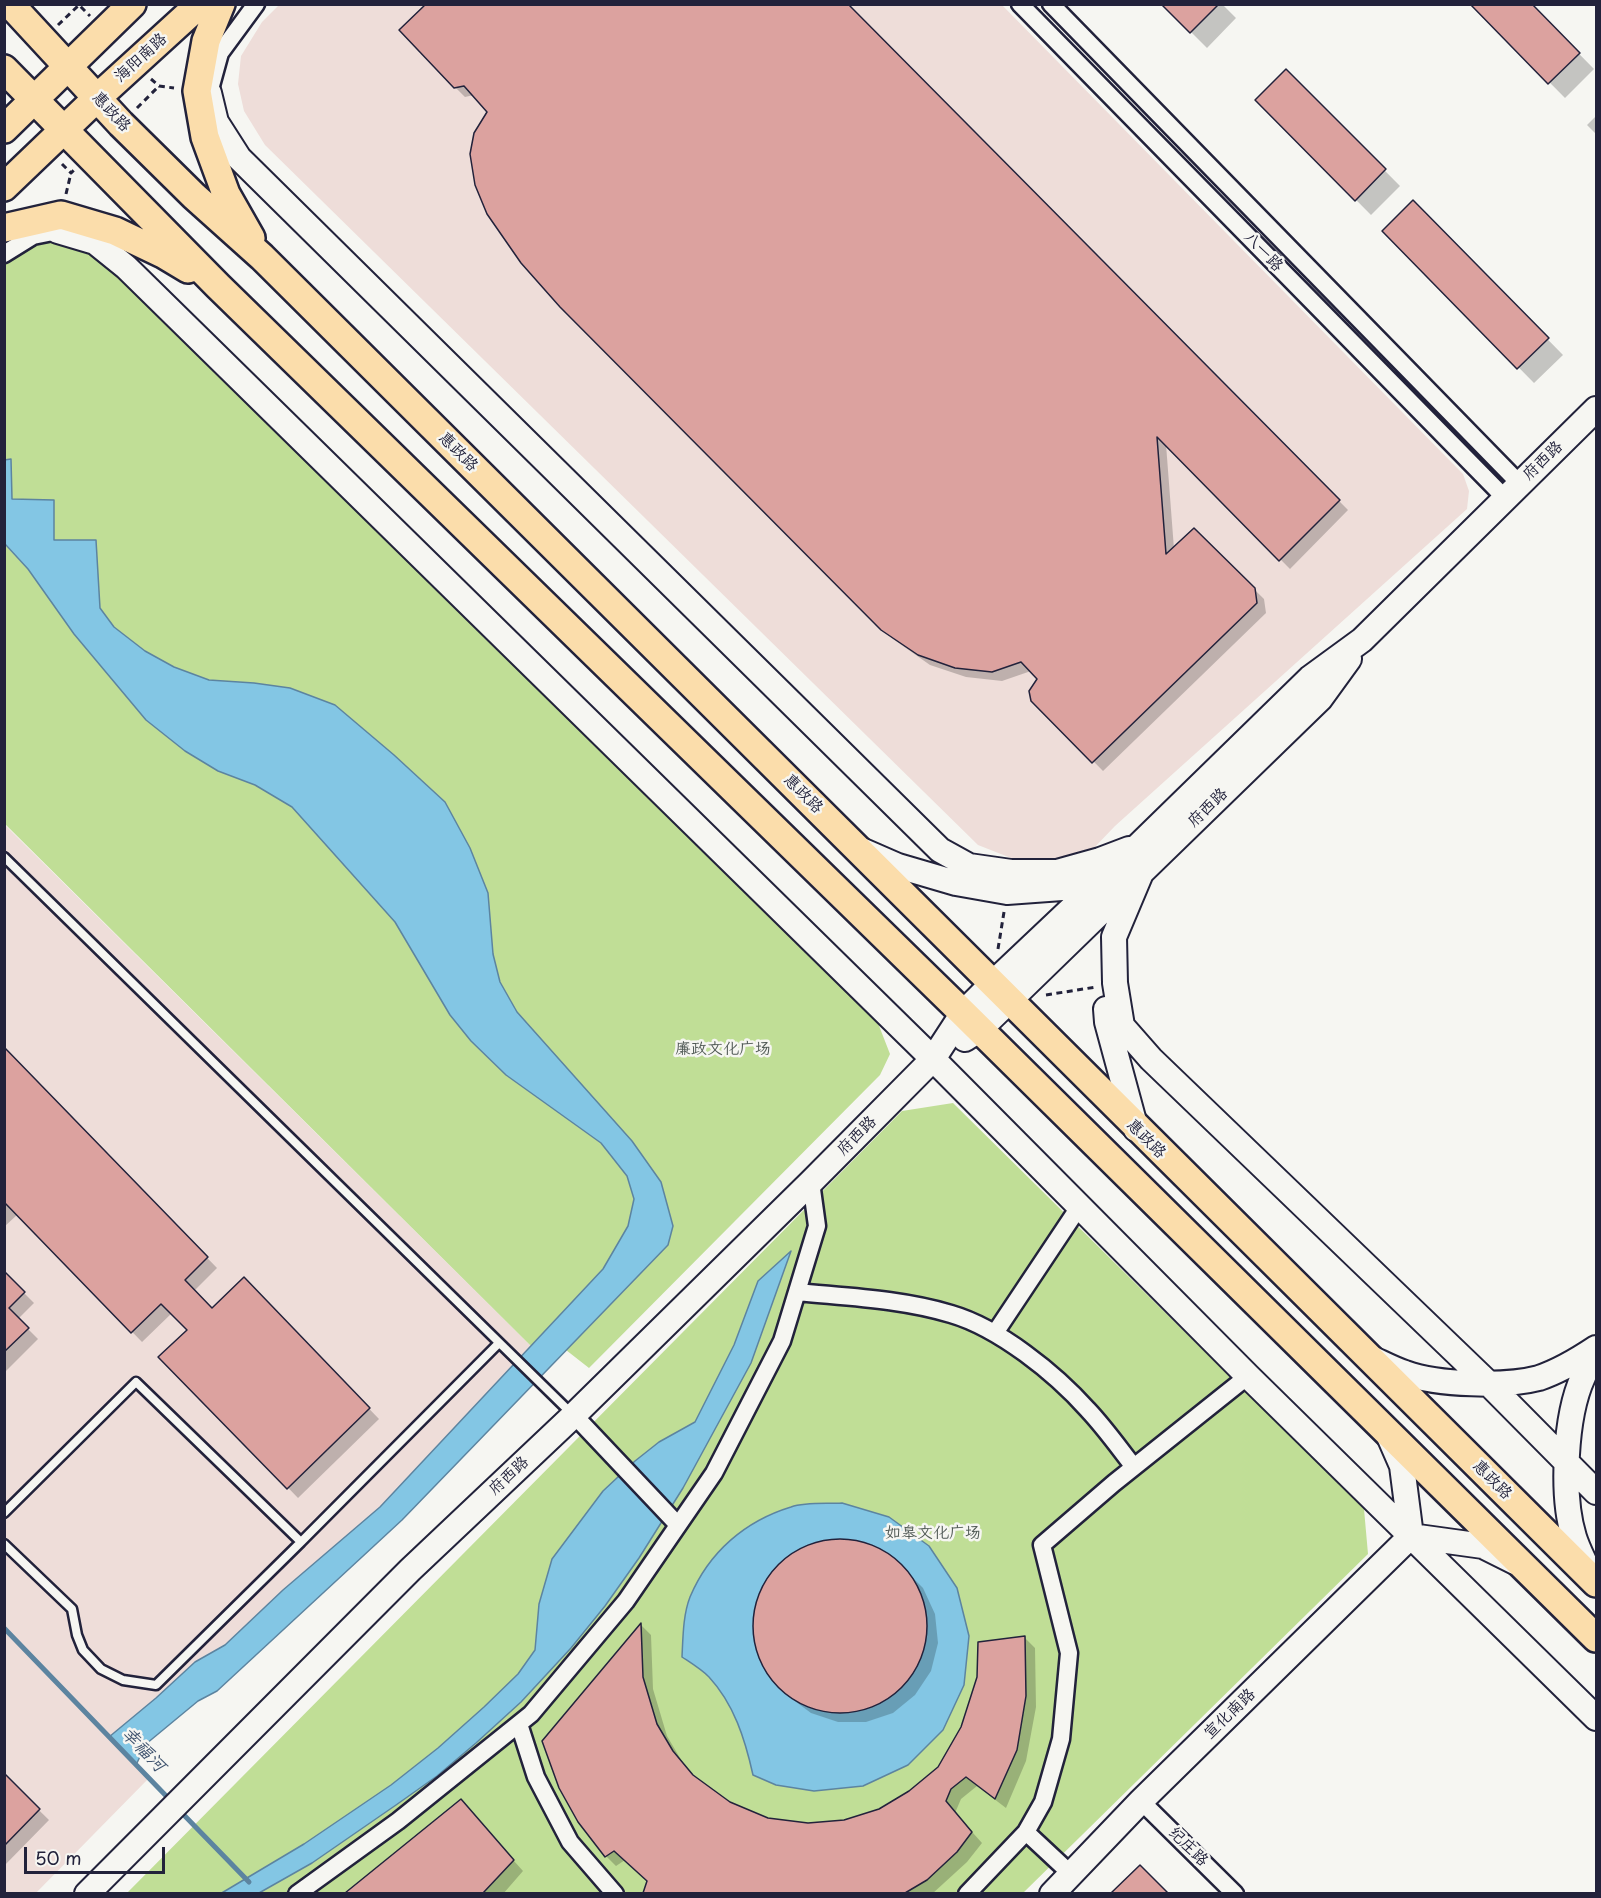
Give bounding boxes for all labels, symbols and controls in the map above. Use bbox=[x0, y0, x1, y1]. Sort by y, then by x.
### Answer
street label: 海阳南路 bbox=[111, 29, 171, 87]
street label: 惠政路 bbox=[88, 88, 134, 136]
street label: 八一路 bbox=[1239, 228, 1287, 276]
street label: 惠政路 bbox=[434, 428, 482, 476]
street label: 府西路 bbox=[1519, 437, 1567, 485]
street label: 惠政路 bbox=[779, 770, 827, 818]
street label: 府西路 bbox=[1184, 784, 1232, 832]
park label: 廉政文化广场 bbox=[675, 1040, 771, 1060]
street label: 府西路 bbox=[833, 1112, 881, 1160]
street label: 惠政路 bbox=[1122, 1115, 1170, 1163]
street label: 府西路 bbox=[485, 1453, 533, 1499]
street label: 惠政路 bbox=[1468, 1456, 1516, 1504]
park label: 如皋文化广场 bbox=[885, 1524, 981, 1544]
street label: 宣化南路 bbox=[1200, 1685, 1260, 1743]
water label: 幸福河 bbox=[116, 1723, 170, 1777]
street label: 纪庄路 bbox=[1164, 1823, 1212, 1871]
scale bar bbox=[27, 1835, 168, 1873]
text: 50 m bbox=[35, 1844, 82, 1871]

